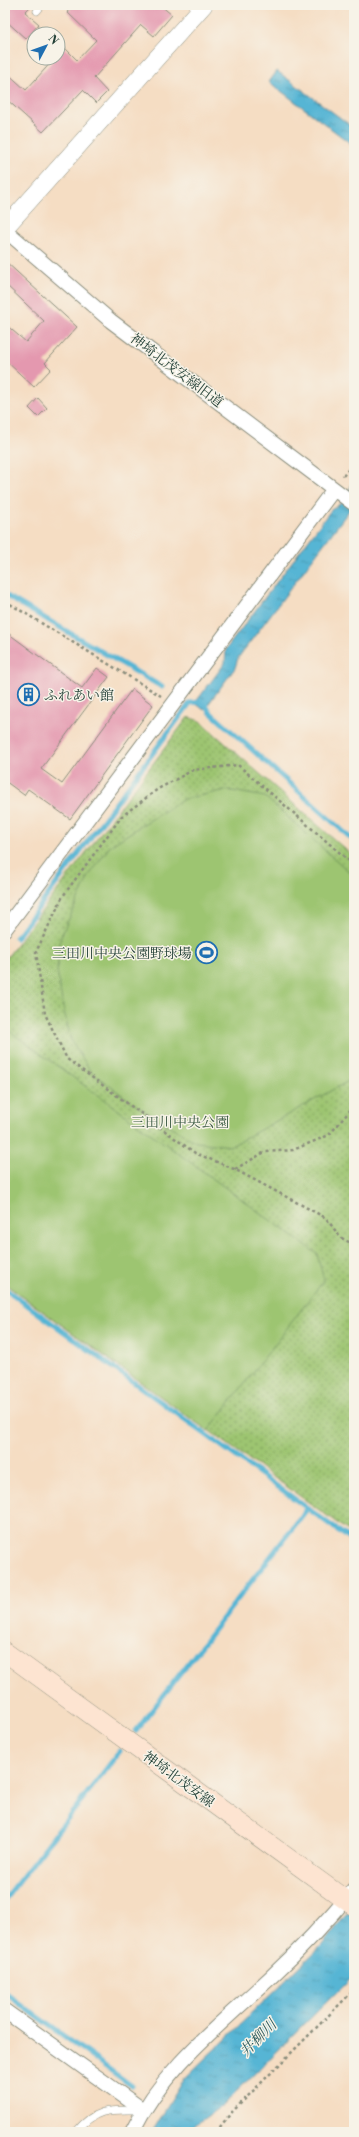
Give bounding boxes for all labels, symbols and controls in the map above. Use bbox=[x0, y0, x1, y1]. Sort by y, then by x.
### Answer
north arrow bbox=[26, 26, 66, 66]
text: N bbox=[45, 32, 61, 48]
street label: 神埼北茂安線旧道 bbox=[126, 330, 227, 412]
building icon: ふれあい館 bbox=[15, 682, 41, 708]
place label: ふれあい館 bbox=[44, 687, 114, 705]
sports icon: 三田川中央公園野球場 bbox=[194, 940, 220, 966]
place label: 三田川中央公園野球場 bbox=[52, 945, 192, 963]
park label: 三田川中央公園 bbox=[131, 1114, 229, 1132]
street label: 神埼北茂安線 bbox=[139, 1748, 218, 1812]
water label: 井柳川 bbox=[236, 2014, 282, 2061]

